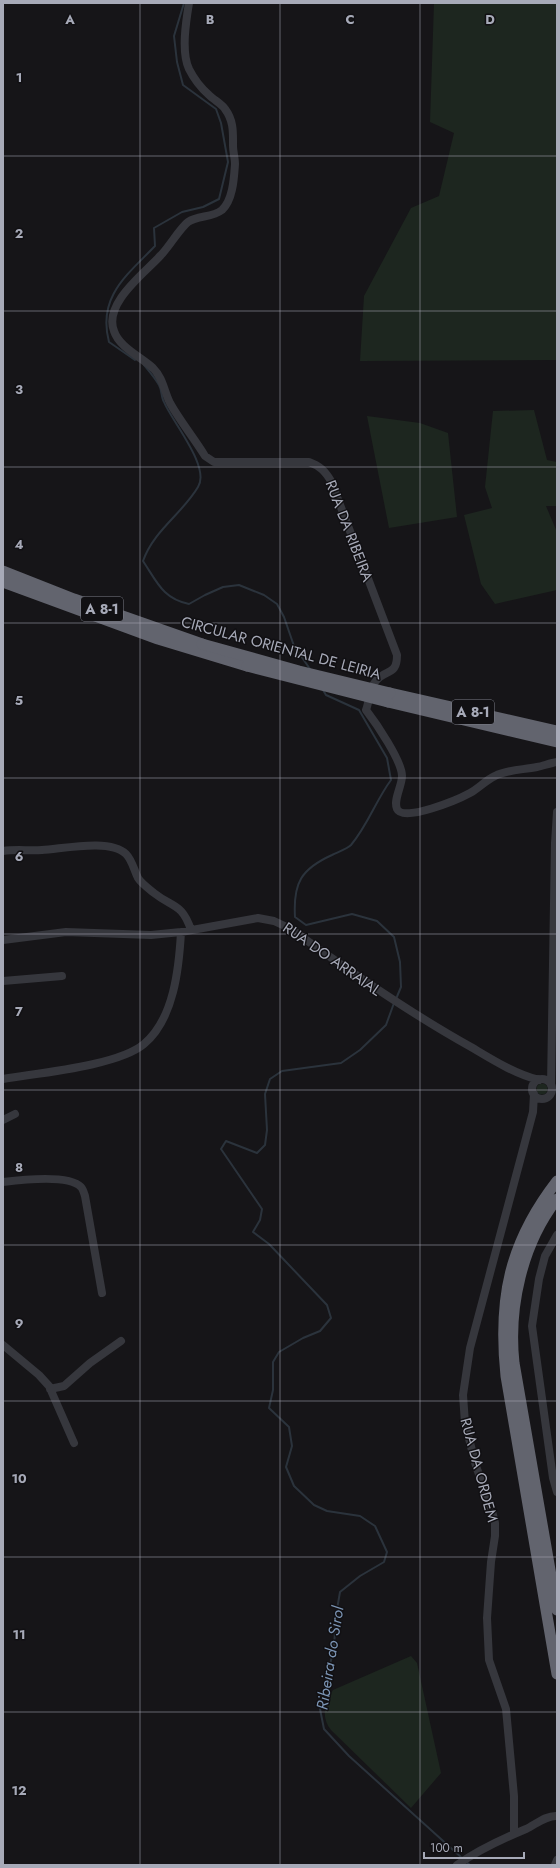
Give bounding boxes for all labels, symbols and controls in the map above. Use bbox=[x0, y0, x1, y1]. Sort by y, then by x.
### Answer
text: A bbox=[64, 10, 75, 29]
text: B bbox=[206, 10, 215, 29]
text: C bbox=[345, 10, 355, 29]
text: D bbox=[485, 10, 495, 29]
text: 1 bbox=[16, 68, 22, 87]
text: 2 bbox=[15, 224, 23, 243]
text: 3 bbox=[15, 380, 23, 399]
street label: RUA DA RIBEIRA bbox=[320, 477, 378, 585]
text: 4 bbox=[14, 535, 24, 554]
road number: A 8-1 bbox=[81, 597, 123, 621]
street label: CIRCULAR ORIENTAL DE LEIRIA bbox=[179, 611, 383, 685]
text: 5 bbox=[15, 691, 23, 710]
road number: A 8-1 bbox=[452, 700, 494, 724]
text: 6 bbox=[15, 847, 24, 866]
street label: RUA DO ARRAIAL bbox=[278, 917, 386, 1001]
text: 7 bbox=[15, 1002, 23, 1021]
text: 8 bbox=[15, 1158, 23, 1177]
text: 9 bbox=[15, 1314, 24, 1333]
street label: RUA DA ORDEM bbox=[455, 1415, 503, 1525]
text: 10 bbox=[11, 1469, 27, 1488]
water label: Ribeira do Sirol bbox=[310, 1603, 350, 1711]
text: 11 bbox=[12, 1625, 26, 1644]
text: 12 bbox=[11, 1781, 27, 1800]
scale bar bbox=[424, 1834, 524, 1860]
text: 100 m bbox=[430, 1839, 463, 1857]

